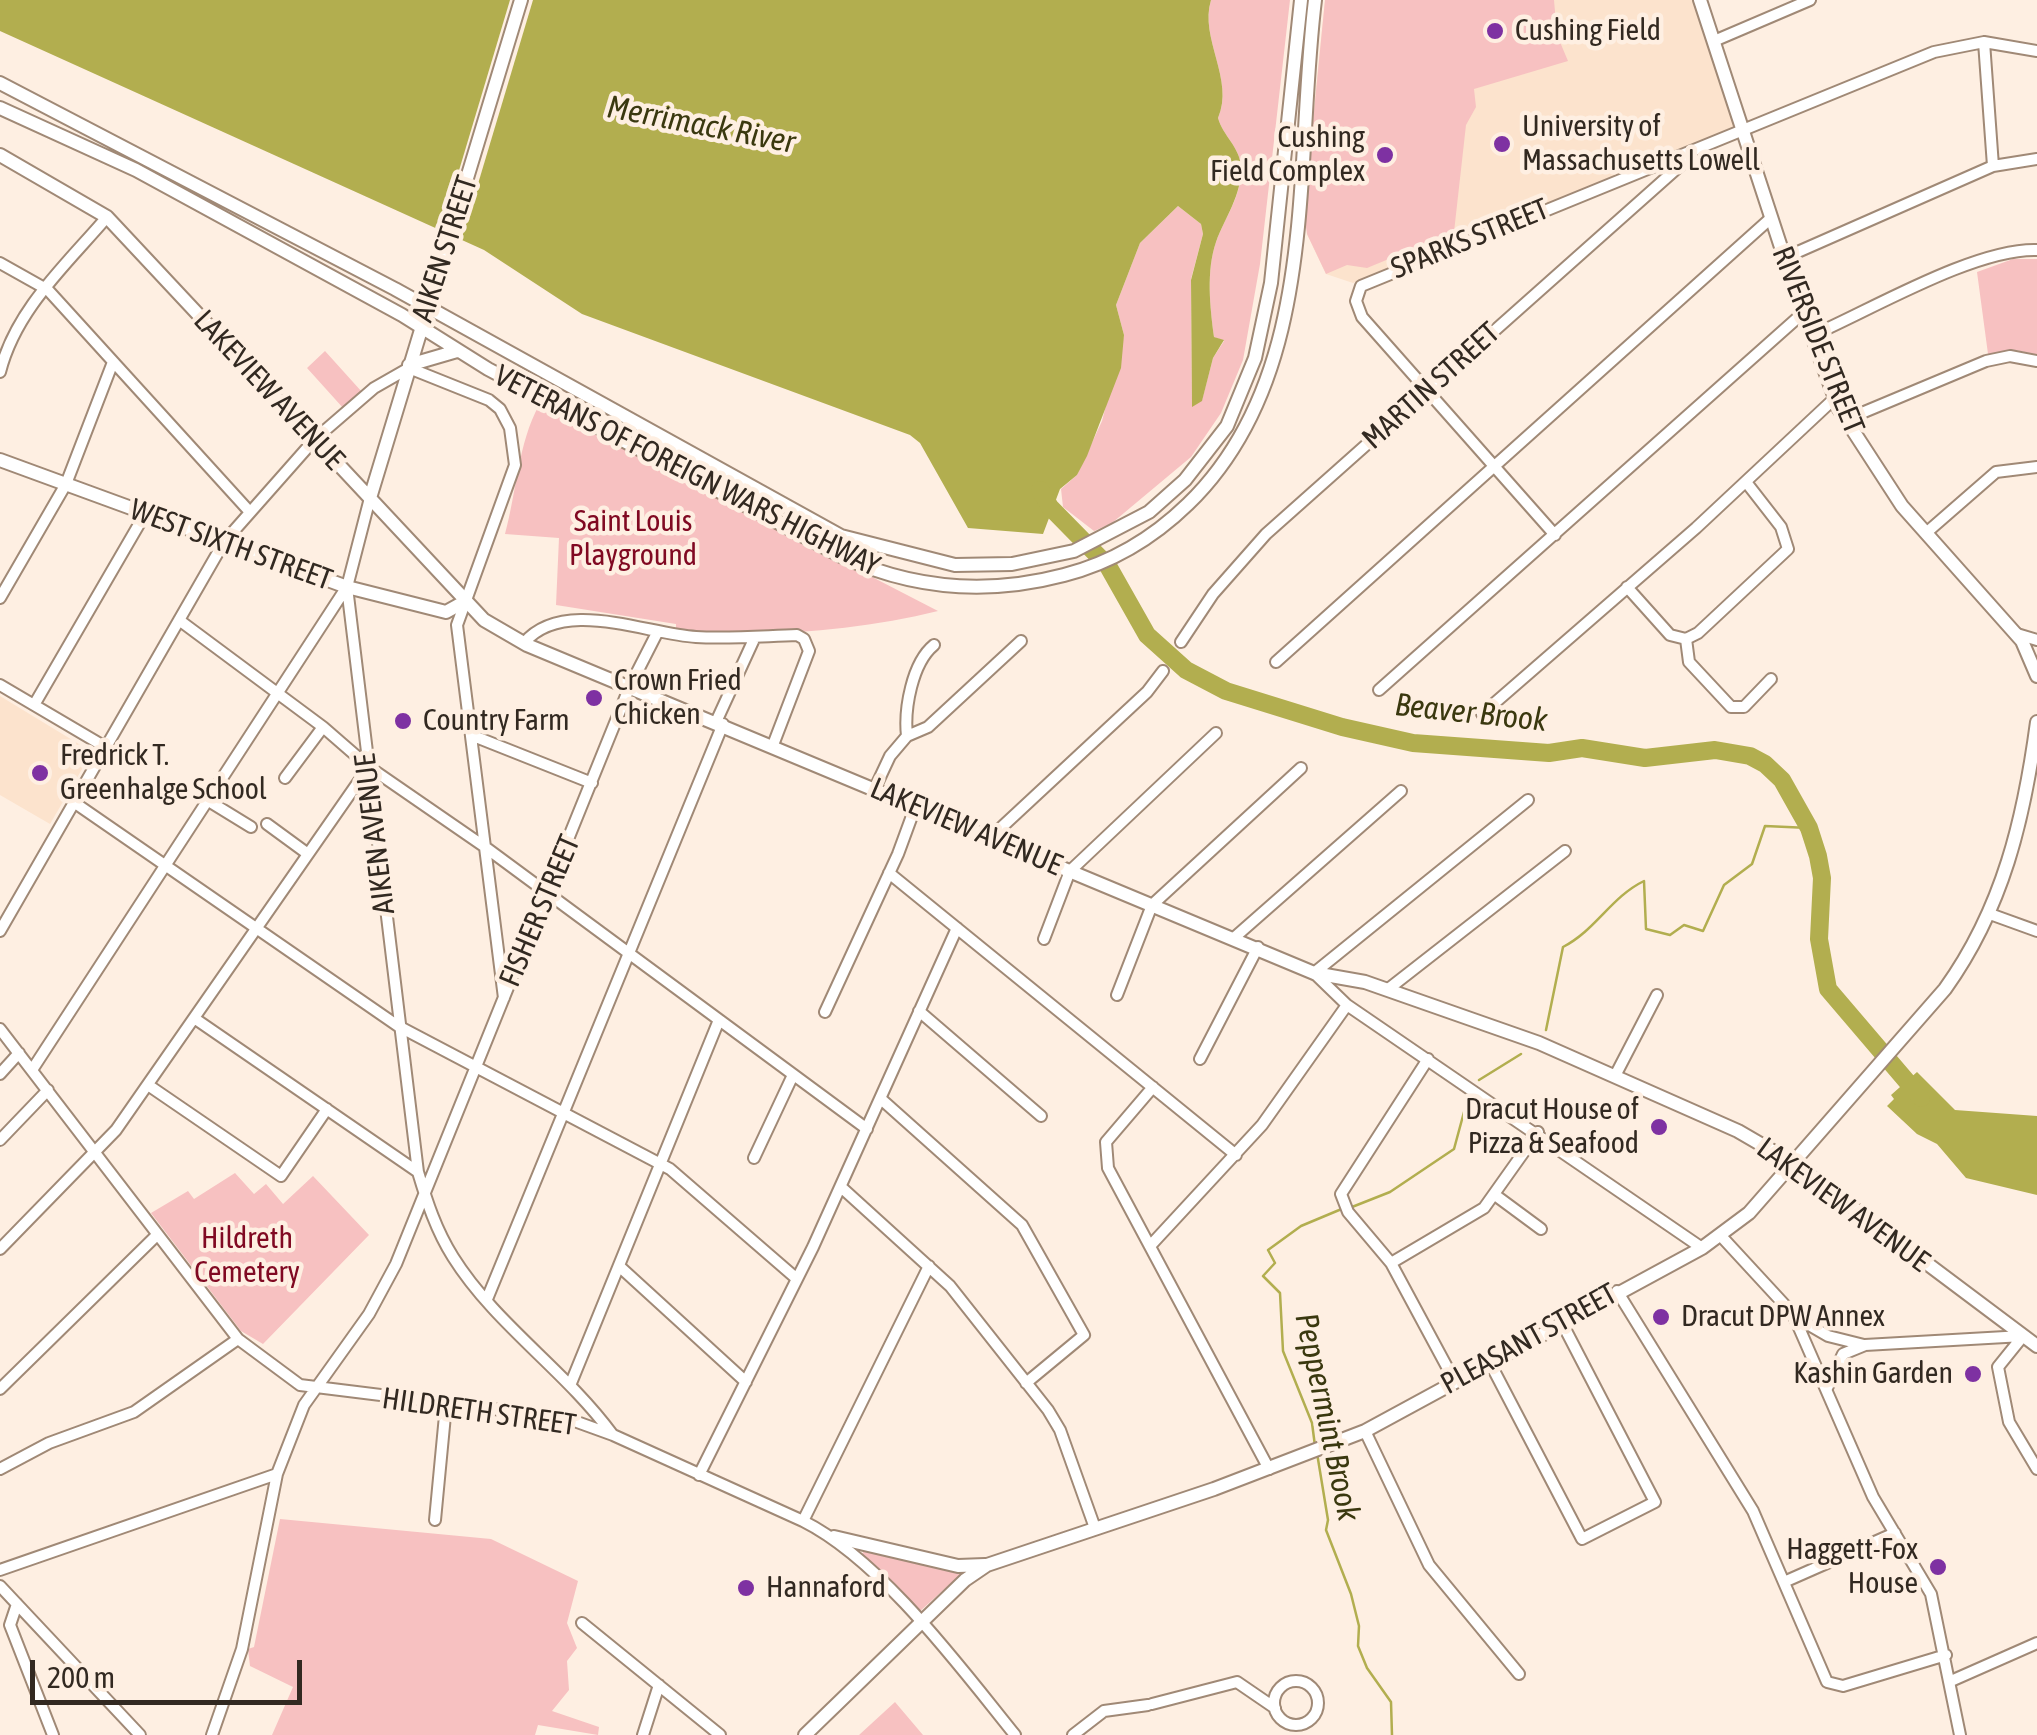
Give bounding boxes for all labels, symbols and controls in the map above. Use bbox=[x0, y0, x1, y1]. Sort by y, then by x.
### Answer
place label: Cushing Field bbox=[1515, 13, 1661, 49]
marker: Cushing Field bbox=[1484, 20, 1506, 42]
water label: Merrimack River bbox=[604, 88, 798, 162]
place label: University of Massachusetts Lowell bbox=[1522, 109, 1760, 180]
place label: Cushing Field Complex bbox=[1210, 120, 1365, 190]
marker: University of Massachusetts Lowell bbox=[1491, 133, 1513, 155]
marker: Cushing Field Complex bbox=[1374, 144, 1396, 166]
street label: AIKEN STREET bbox=[405, 172, 485, 326]
street label: SPARKS STREET bbox=[1386, 191, 1554, 287]
street label: RIVERSIDE STREET bbox=[1764, 241, 1872, 439]
street label: LAKEVIEW AVENUE bbox=[186, 303, 352, 477]
street label: MARTIN STREET bbox=[1355, 315, 1507, 457]
street label: VETERANS OF FOREIGN WARS HIGHWAY bbox=[488, 358, 886, 584]
street label: WEST SIXTH STREET bbox=[125, 492, 337, 598]
park label: Saint Louis Playground bbox=[569, 504, 697, 574]
place label: Crown Fried Chicken bbox=[614, 663, 742, 734]
water label: Beaver Brook bbox=[1393, 686, 1549, 740]
marker: Crown Fried Chicken bbox=[583, 687, 605, 709]
place label: Country Farm bbox=[423, 703, 569, 739]
marker: Country Farm bbox=[392, 710, 414, 732]
place label: Fredrick T. Greenhalge School bbox=[60, 738, 267, 808]
street label: AIKEN AVENUE bbox=[347, 752, 403, 916]
marker: Fredrick T. Greenhalge School bbox=[29, 762, 51, 784]
street label: LAKEVIEW AVENUE bbox=[865, 770, 1067, 884]
street label: FISHER STREET bbox=[492, 830, 588, 992]
place label: Dracut House of Pizza & Seafood bbox=[1465, 1092, 1639, 1162]
marker: Dracut House of Pizza & Seafood bbox=[1648, 1116, 1670, 1138]
street label: LAKEVIEW AVENUE bbox=[1750, 1130, 1936, 1280]
park label: Hildreth Cemetery bbox=[194, 1221, 300, 1292]
street label: PLEASANT STREET bbox=[1435, 1276, 1623, 1402]
place label: Dracut DPW Annex bbox=[1681, 1299, 1885, 1335]
marker: Dracut DPW Annex bbox=[1650, 1306, 1672, 1328]
water label: Peppermint Brook bbox=[1286, 1310, 1368, 1524]
place label: Kashin Garden bbox=[1793, 1356, 1953, 1392]
marker: Kashin Garden bbox=[1962, 1363, 1984, 1385]
street label: HILDRETH STREET bbox=[380, 1381, 578, 1443]
place label: Haggett-Fox House bbox=[1786, 1532, 1918, 1602]
marker: Haggett-Fox House bbox=[1927, 1556, 1949, 1578]
place label: Hannaford bbox=[766, 1570, 886, 1606]
marker: Hannaford bbox=[735, 1577, 757, 1599]
scale bar bbox=[35, 1640, 308, 1702]
text: 200 m bbox=[47, 1660, 115, 1694]

